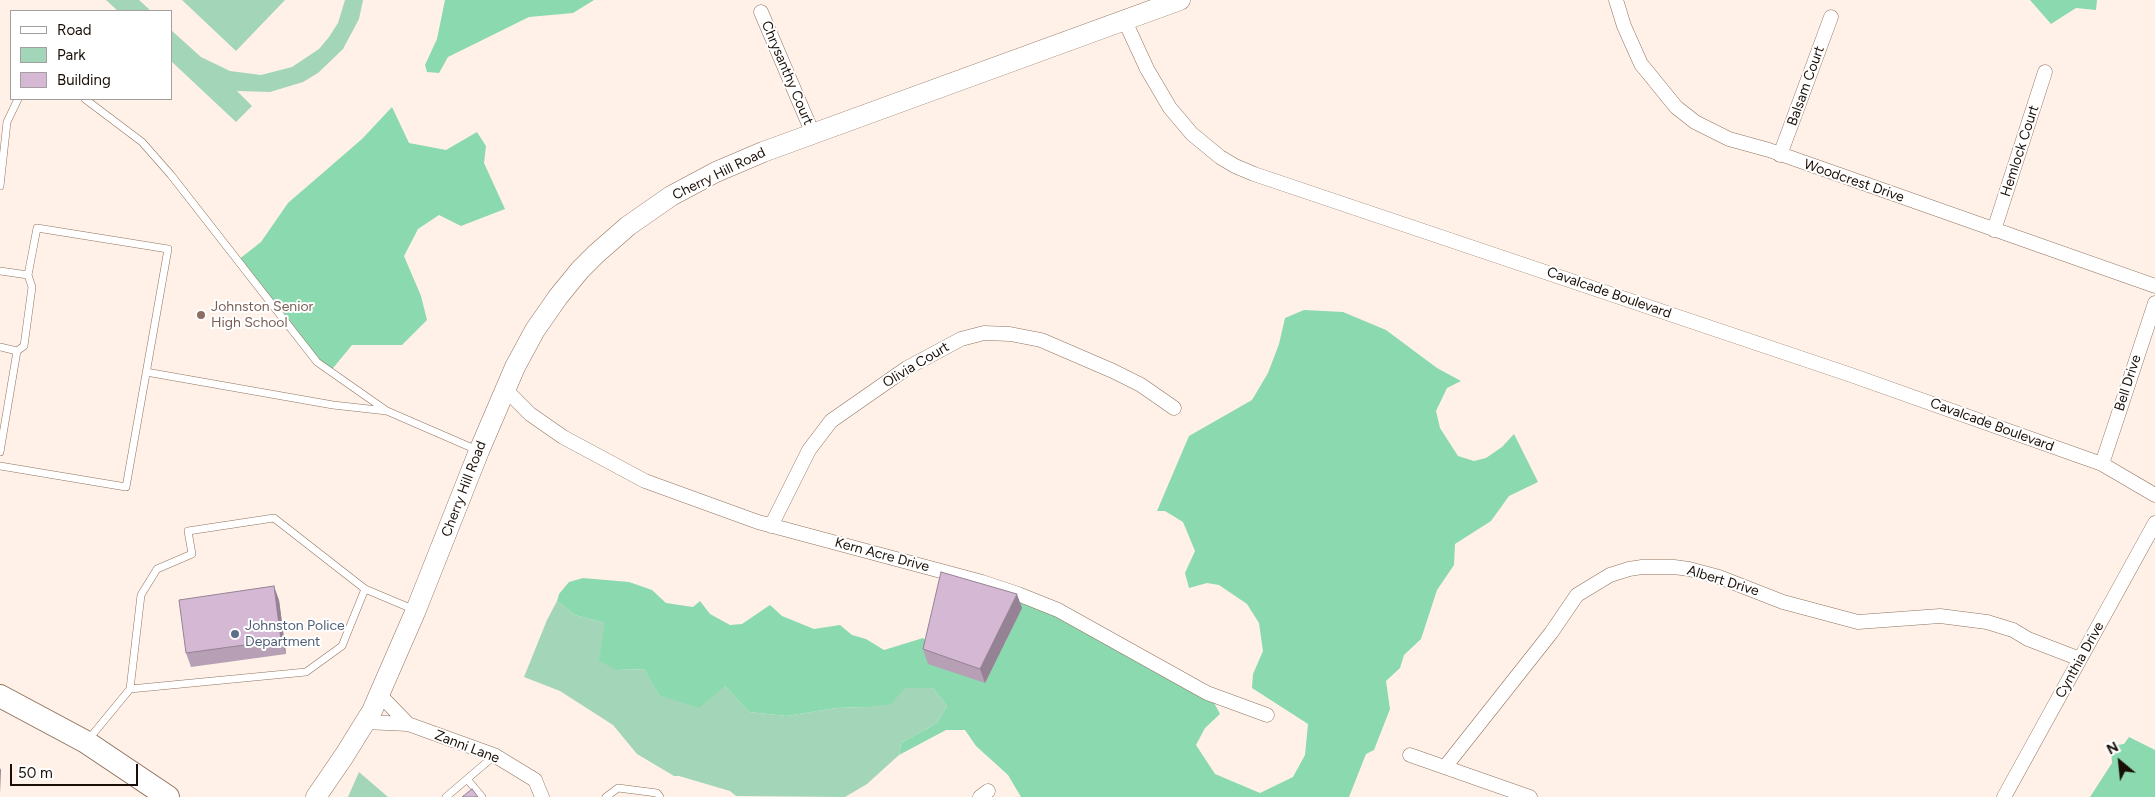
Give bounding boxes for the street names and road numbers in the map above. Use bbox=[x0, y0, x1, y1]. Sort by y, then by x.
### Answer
street label: Chrysanthy Court bbox=[758, 18, 816, 128]
street label: Balsam Court bbox=[1784, 44, 1828, 128]
street label: Hemlock Court bbox=[1997, 103, 2043, 199]
street label: Cherry Hill Road bbox=[670, 144, 768, 204]
street label: Woodcrest Drive bbox=[1802, 156, 1906, 206]
street label: Cavalcade Boulevard bbox=[1544, 264, 1674, 322]
street label: Olivia Court bbox=[880, 339, 952, 391]
street label: Bell Drive bbox=[2111, 353, 2145, 413]
street label: Cavalcade Boulevard bbox=[1928, 395, 2056, 455]
street label: Cherry Hill Road bbox=[438, 439, 490, 539]
street label: Kern Acre Drive bbox=[833, 534, 931, 576]
street label: Albert Drive bbox=[1685, 562, 1761, 600]
street label: Cynthia Drive bbox=[2052, 619, 2108, 701]
street label: Zanni Lane bbox=[432, 727, 502, 767]

